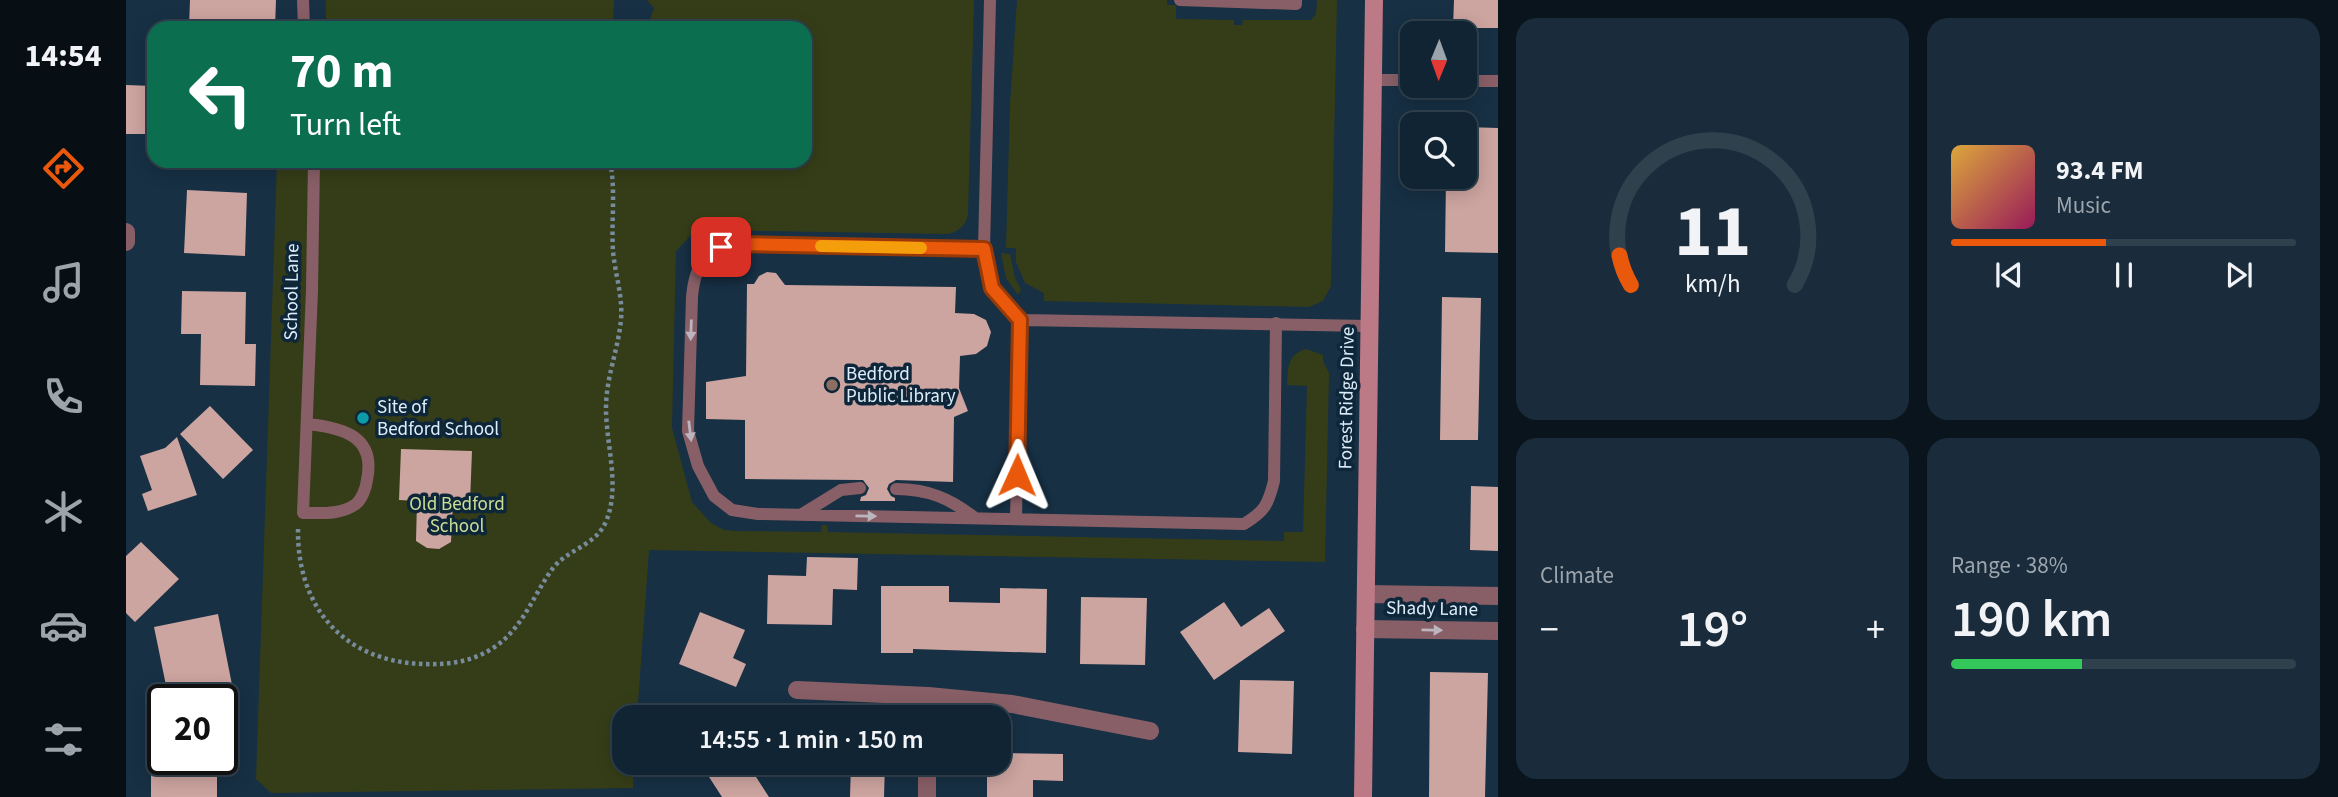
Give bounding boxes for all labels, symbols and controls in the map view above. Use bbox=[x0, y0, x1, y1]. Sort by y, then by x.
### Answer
north arrow bbox=[1400, 21, 1477, 98]
map controls bbox=[1400, 21, 1477, 189]
text: 14:54 bbox=[24, 33, 102, 79]
text: 70 m bbox=[290, 37, 394, 107]
icon: left bbox=[175, 49, 266, 140]
text: Turn left bbox=[290, 102, 401, 148]
button: search bbox=[1400, 112, 1477, 189]
icon: directions bbox=[39, 144, 88, 193]
text: 93.4 FM bbox=[2056, 152, 2144, 189]
text: 11 bbox=[1674, 181, 1751, 285]
text: Music bbox=[2056, 189, 2111, 222]
pin bbox=[691, 217, 751, 277]
icon: arrive bbox=[702, 228, 740, 266]
street label: School Lane bbox=[278, 243, 306, 341]
icon: previous bbox=[1990, 256, 2028, 294]
icon: pause bbox=[2105, 256, 2143, 294]
icon: next bbox=[2220, 256, 2258, 294]
icon: music bbox=[39, 258, 88, 307]
text: km/h bbox=[1685, 266, 1740, 302]
one-way arrow bbox=[685, 319, 697, 341]
street label: Forest Ridge Drive bbox=[1332, 326, 1362, 470]
place label: Bedford Public Library bbox=[846, 361, 956, 410]
icon: phone bbox=[39, 372, 88, 421]
marker: Bedford Public Library bbox=[824, 377, 840, 393]
place label: Site of Bedford School bbox=[377, 394, 499, 443]
marker: Site of Bedford School bbox=[355, 410, 371, 426]
one-way arrow bbox=[685, 420, 696, 442]
position arrow bbox=[980, 438, 1054, 512]
icon: climate bbox=[39, 487, 88, 536]
park label: Old Bedford School bbox=[409, 491, 505, 540]
one-way arrow bbox=[855, 510, 877, 521]
text: Range · 38% bbox=[1951, 549, 2068, 582]
text: Climate bbox=[1540, 559, 1614, 592]
text: 190 km bbox=[1951, 583, 2112, 657]
text: 19° bbox=[1677, 593, 1748, 667]
street label: Shady Lane bbox=[1386, 595, 1478, 623]
icon: car bbox=[39, 601, 88, 650]
text: − bbox=[1540, 603, 1559, 657]
text: + bbox=[1866, 603, 1885, 657]
one-way arrow bbox=[1421, 624, 1443, 636]
speed limit sign: 20 bbox=[147, 684, 238, 775]
icon: filters bbox=[39, 715, 88, 764]
text: 14:55 · 1 min · 150 m bbox=[699, 721, 924, 758]

